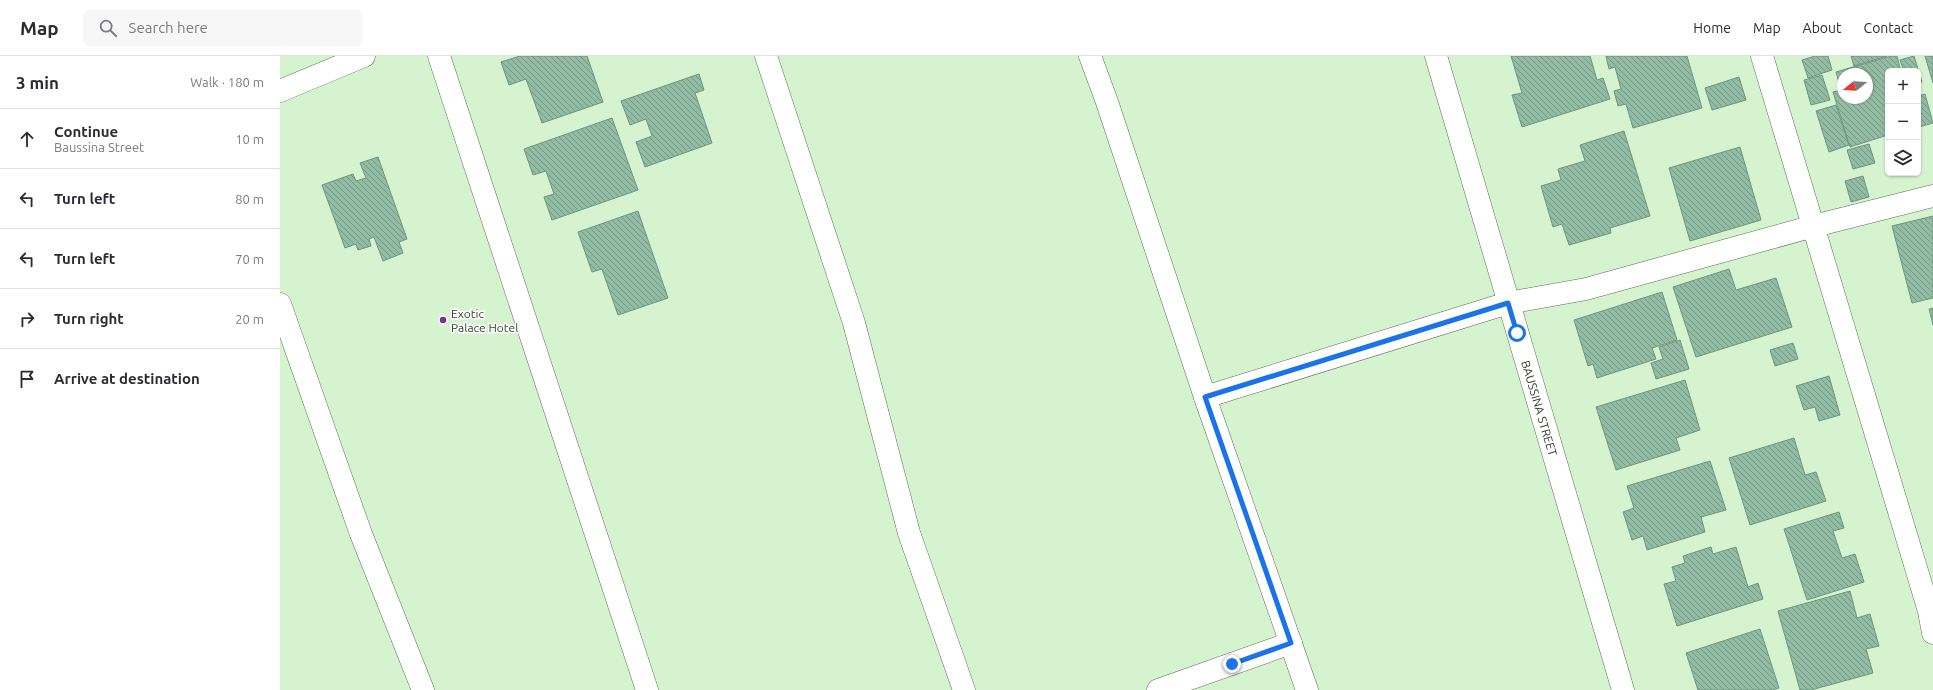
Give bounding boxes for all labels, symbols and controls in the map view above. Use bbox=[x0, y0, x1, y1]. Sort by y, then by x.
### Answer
search box bbox=[83, 10, 363, 46]
text: Map bbox=[20, 17, 59, 39]
icon: search bbox=[97, 17, 119, 39]
text: Search here bbox=[129, 19, 208, 36]
text: Home bbox=[1693, 20, 1731, 36]
text: Map bbox=[1753, 20, 1781, 36]
text: About bbox=[1803, 20, 1842, 36]
text: Contact bbox=[1864, 20, 1913, 36]
north arrow bbox=[1837, 68, 1873, 104]
map controls bbox=[1885, 68, 1921, 176]
button: + bbox=[1885, 68, 1921, 104]
text: 3 min bbox=[16, 73, 59, 92]
text: Walk · 180 m bbox=[190, 75, 264, 89]
button: − bbox=[1885, 104, 1921, 140]
text: Continue bbox=[54, 123, 118, 140]
icon: ahead bbox=[16, 128, 38, 150]
text: 10 m bbox=[235, 132, 264, 146]
text: Baussina Street bbox=[54, 140, 144, 154]
button: layers bbox=[1885, 140, 1921, 176]
icon: left bbox=[16, 188, 38, 210]
text: Turn left bbox=[54, 190, 115, 207]
text: 80 m bbox=[235, 192, 264, 206]
icon: left bbox=[16, 248, 38, 270]
text: Turn left bbox=[54, 250, 115, 267]
text: 70 m bbox=[235, 252, 264, 266]
place label: Exotic Palace Hotel bbox=[451, 307, 518, 334]
icon: right bbox=[16, 308, 38, 330]
text: Turn right bbox=[54, 310, 124, 327]
text: 20 m bbox=[235, 312, 264, 326]
marker: Exotic Palace Hotel bbox=[438, 315, 448, 325]
route start bbox=[1508, 324, 1526, 342]
street label: BAUSSINA STREET bbox=[1520, 359, 1560, 458]
icon: arrive bbox=[16, 368, 38, 390]
text: Arrive at destination bbox=[54, 370, 200, 387]
route end bbox=[1223, 655, 1241, 673]

